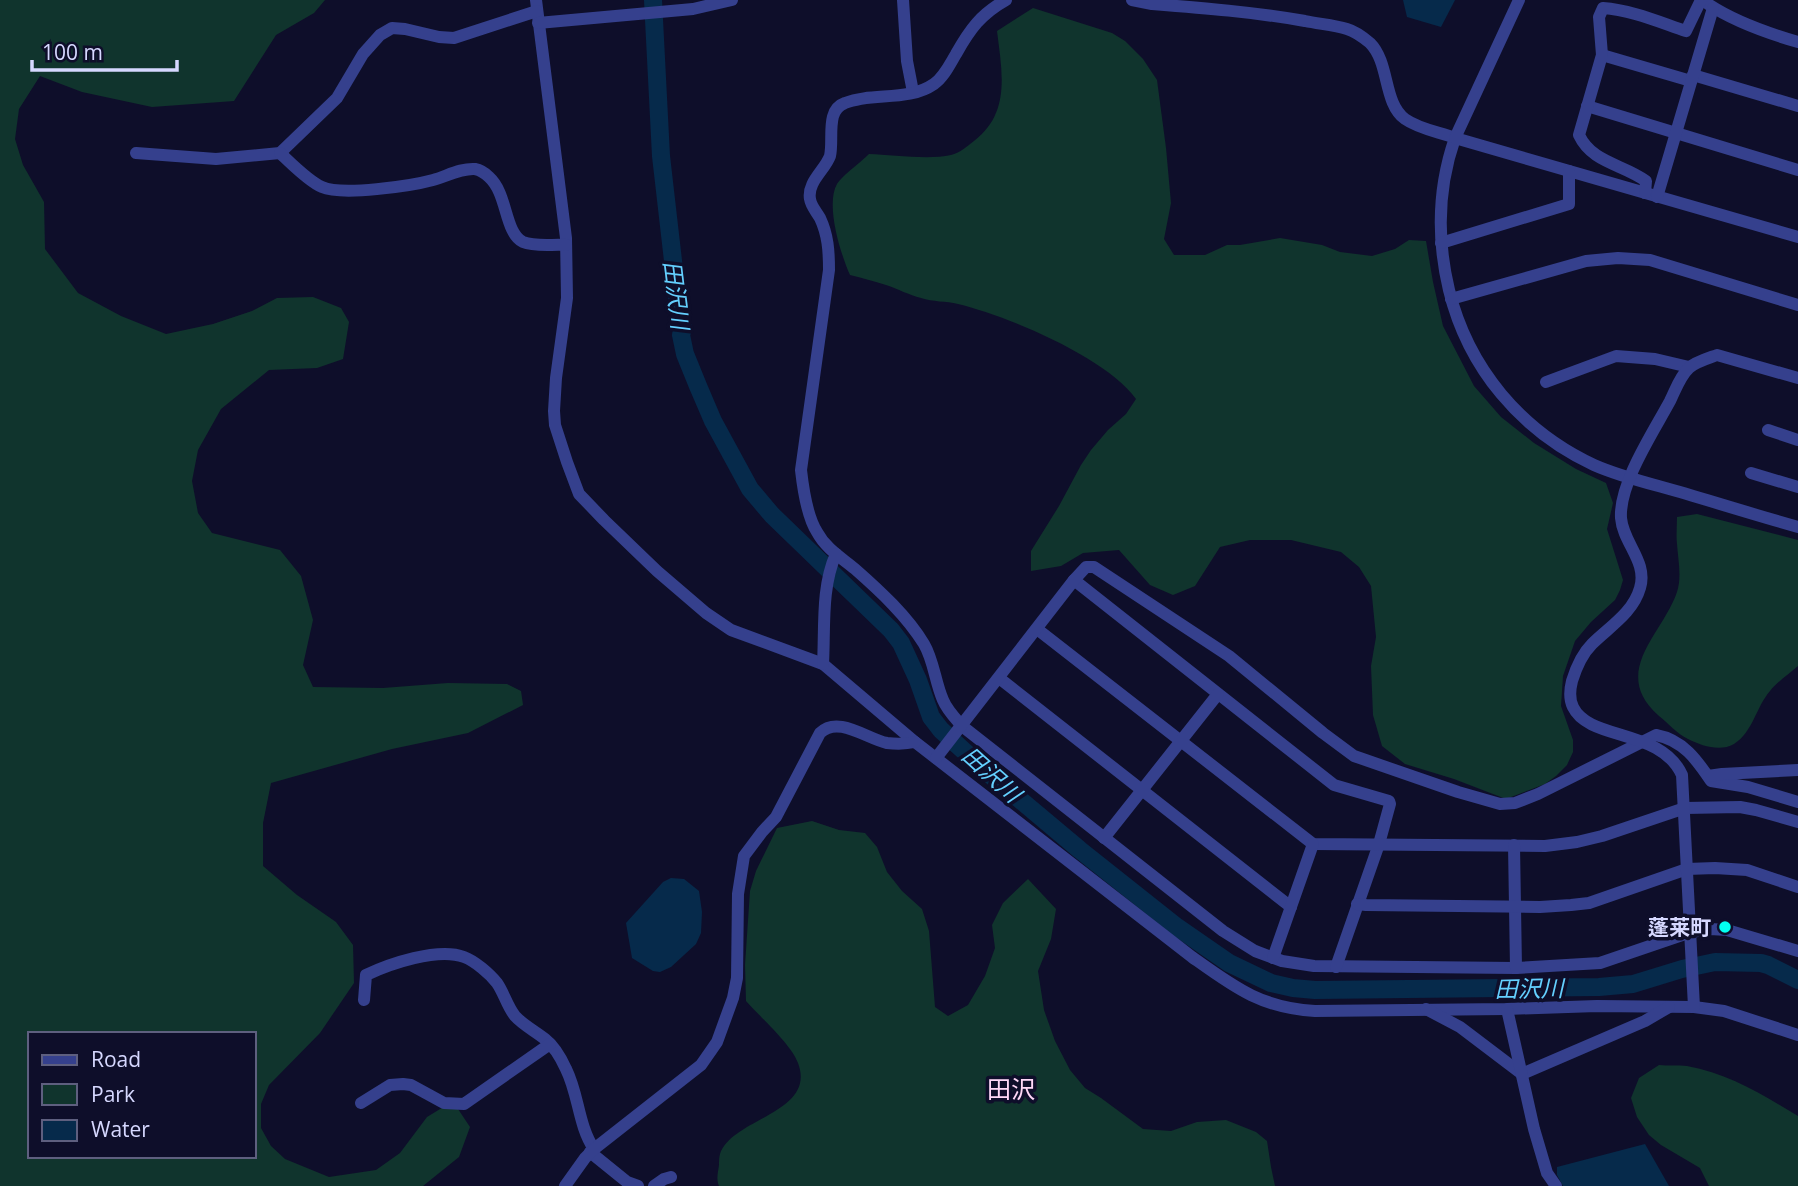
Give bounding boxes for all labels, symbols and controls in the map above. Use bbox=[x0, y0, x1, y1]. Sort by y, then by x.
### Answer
scale bar bbox=[32, 28, 177, 72]
text: 100 m bbox=[42, 38, 103, 66]
water label: 田沢川 bbox=[657, 259, 697, 334]
water label: 田沢川 bbox=[956, 739, 1031, 811]
place label: 蓬莱町 bbox=[1648, 913, 1711, 941]
marker: 蓬莱町 bbox=[1717, 919, 1733, 935]
water label: 田沢川 bbox=[1494, 971, 1567, 1005]
legend bbox=[28, 1032, 256, 1158]
text: Road bbox=[91, 1045, 141, 1073]
district label: 田沢 bbox=[987, 1072, 1035, 1105]
text: Park bbox=[91, 1080, 135, 1108]
text: Water bbox=[91, 1115, 150, 1143]

